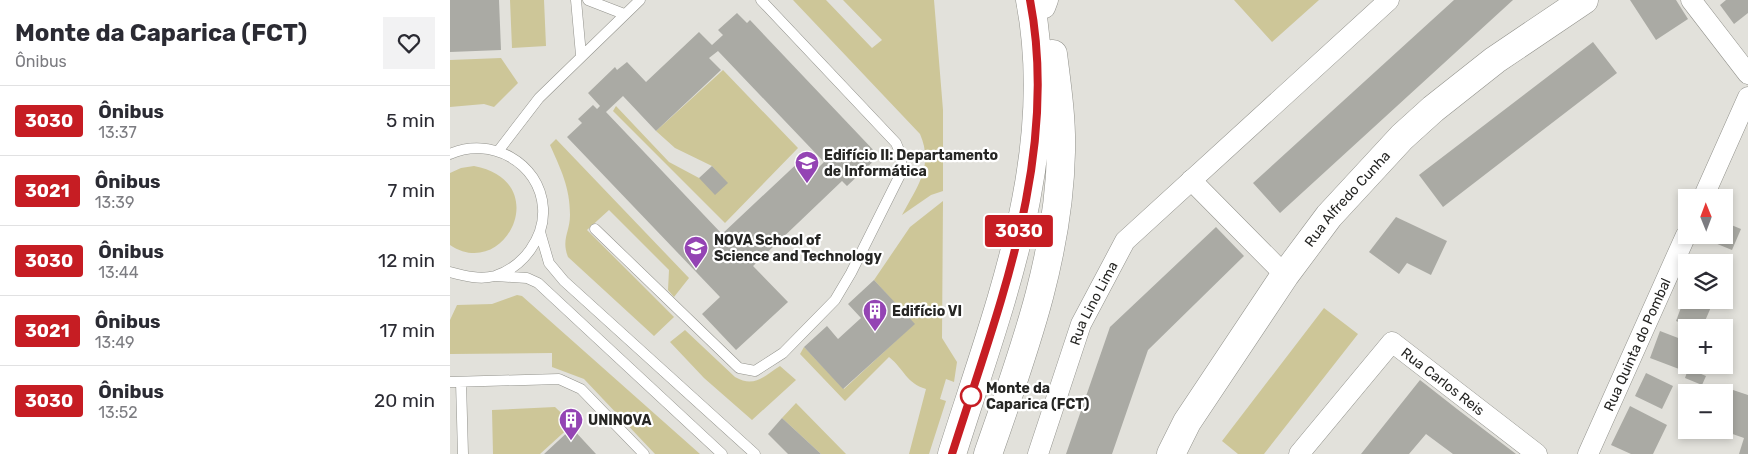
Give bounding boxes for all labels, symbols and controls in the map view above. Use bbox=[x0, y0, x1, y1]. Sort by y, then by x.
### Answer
button: heart bbox=[383, 17, 435, 69]
text: Monte da Caparica (FCT) bbox=[15, 19, 307, 47]
text: Ônibus bbox=[15, 52, 67, 71]
text: Ônibus bbox=[98, 100, 164, 123]
text: 5 min bbox=[386, 109, 435, 132]
text: 3030 bbox=[25, 110, 73, 132]
text: 13:37 bbox=[98, 123, 137, 142]
place label: Edifício II: Departamento de Informática bbox=[824, 147, 998, 180]
street label: Rua Alfredo Cunha bbox=[1301, 147, 1394, 250]
school or university icon: Edifício II: Departamento de Informática bbox=[794, 150, 820, 184]
text: Ônibus bbox=[95, 170, 161, 193]
text: 7 min bbox=[388, 179, 435, 202]
text: 3021 bbox=[25, 180, 70, 202]
north arrow bbox=[1678, 189, 1732, 244]
map controls bbox=[1678, 189, 1733, 439]
text: 13:39 bbox=[95, 193, 134, 212]
line badge: 3030 bbox=[984, 215, 1054, 247]
text: 3030 bbox=[995, 220, 1043, 242]
place label: NOVA School of Science and Technology bbox=[714, 232, 882, 265]
school or university icon: NOVA School of Science and Technology bbox=[683, 235, 709, 269]
text: Ônibus bbox=[98, 240, 164, 263]
text: 12 min bbox=[378, 249, 435, 272]
text: 3030 bbox=[25, 250, 73, 272]
button: layers bbox=[1678, 254, 1733, 309]
street label: Rua Lino Lima bbox=[1067, 259, 1122, 347]
text: 13:44 bbox=[98, 263, 139, 282]
street label: Rua Quinta do Pombal bbox=[1600, 276, 1675, 414]
building icon: Edifício VI bbox=[862, 298, 888, 332]
place label: Edifício VI bbox=[892, 303, 962, 320]
text: Ônibus bbox=[95, 310, 161, 333]
text: 17 min bbox=[379, 319, 435, 342]
button: + bbox=[1678, 319, 1733, 374]
text: 3021 bbox=[25, 320, 70, 342]
text: 13:49 bbox=[95, 333, 135, 352]
street label: Rua Carlos Reis bbox=[1398, 344, 1488, 419]
text: Ônibus bbox=[98, 380, 164, 403]
place label: Monte da Caparica (FCT) bbox=[986, 380, 1089, 413]
button: − bbox=[1678, 384, 1733, 439]
marker: Monte da Caparica (FCT) bbox=[960, 385, 982, 407]
text: 20 min bbox=[374, 389, 435, 412]
text: 3030 bbox=[25, 390, 73, 412]
text: 13:52 bbox=[98, 403, 138, 422]
building icon: UNINOVA bbox=[558, 407, 584, 441]
place label: UNINOVA bbox=[588, 412, 651, 429]

